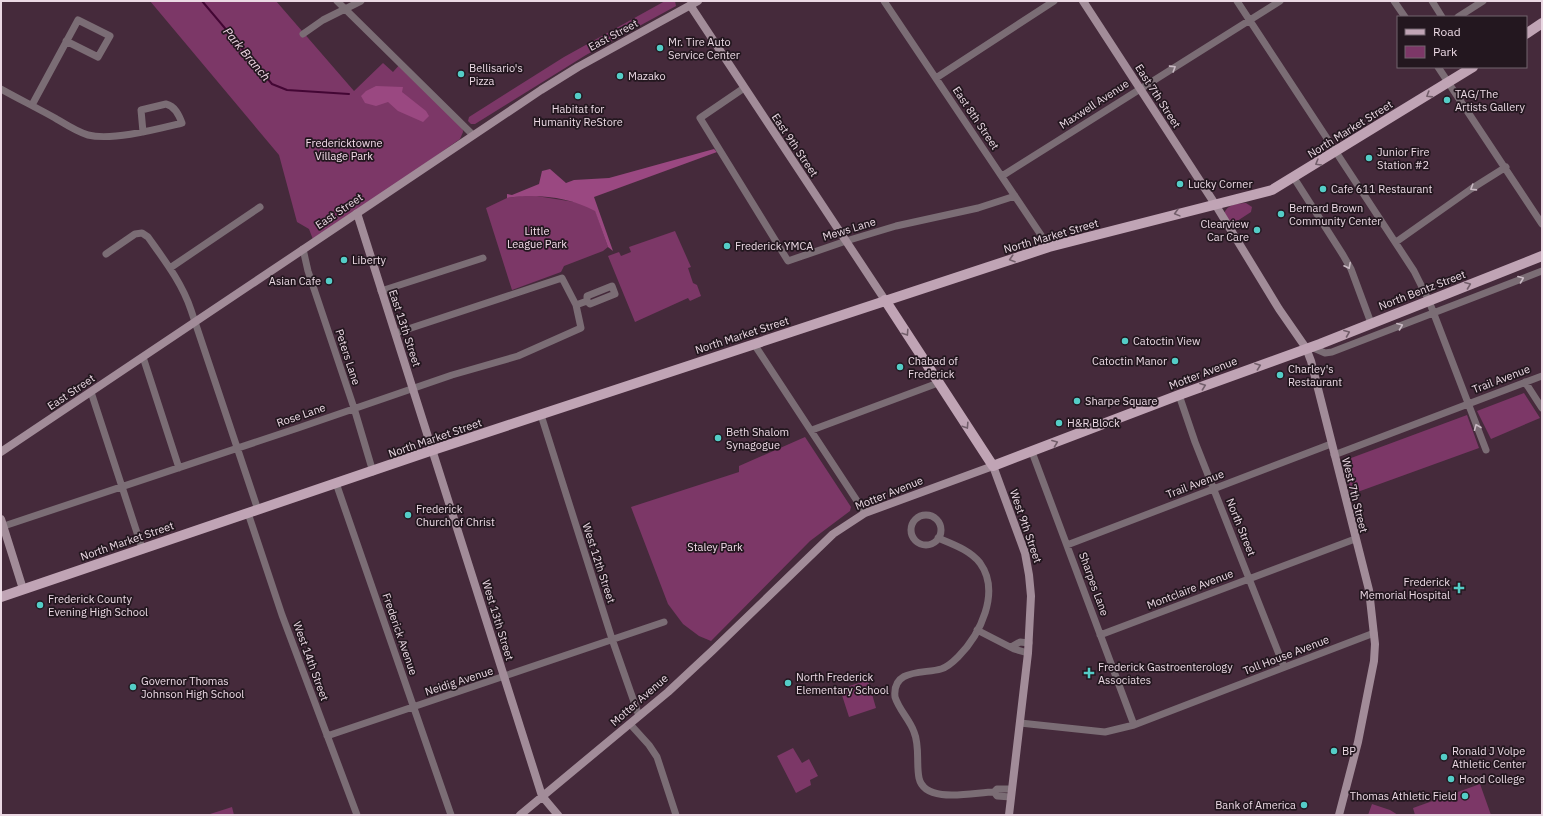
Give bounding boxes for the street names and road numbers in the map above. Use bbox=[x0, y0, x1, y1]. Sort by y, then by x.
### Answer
street label: East Street bbox=[586, 16, 640, 54]
street label: East 7th Street bbox=[1132, 61, 1184, 131]
street label: Maxwell Avenue bbox=[1057, 76, 1131, 132]
street label: East 8th Street bbox=[950, 84, 1002, 152]
street label: North Market Street bbox=[1305, 97, 1395, 161]
street label: East 9th Street bbox=[769, 111, 821, 179]
street label: East Street bbox=[313, 190, 365, 232]
street label: Mews Lane bbox=[821, 214, 877, 244]
street label: North Market Street bbox=[1002, 216, 1100, 256]
street label: North Bentz Street bbox=[1377, 267, 1468, 313]
street label: East 13th Street bbox=[386, 288, 424, 368]
street label: North Market Street bbox=[693, 313, 791, 357]
street label: Peters Lane bbox=[332, 327, 364, 387]
street label: Motter Avenue bbox=[1167, 354, 1239, 392]
street label: Trail Avenue bbox=[1470, 362, 1532, 396]
street label: East Street bbox=[45, 371, 97, 413]
street label: Rose Lane bbox=[275, 400, 327, 430]
street label: North Market Street bbox=[386, 415, 484, 461]
street label: West 7th Street bbox=[1339, 456, 1371, 534]
street label: Trail Avenue bbox=[1164, 467, 1226, 501]
street label: Motter Avenue bbox=[853, 473, 925, 513]
street label: West 9th Street bbox=[1007, 487, 1045, 565]
street label: North Street bbox=[1223, 496, 1259, 558]
street label: North Market Street bbox=[78, 518, 176, 564]
street label: West 12th Street bbox=[579, 521, 619, 605]
street label: Sharpes Lane bbox=[1076, 550, 1112, 618]
street label: Montclaire Avenue bbox=[1145, 566, 1235, 612]
street label: West 13th Street bbox=[479, 578, 517, 662]
street label: Frederick Avenue bbox=[379, 591, 421, 677]
street label: West 14th Street bbox=[290, 619, 332, 703]
street label: Toll House Avenue bbox=[1241, 632, 1331, 678]
street label: Neidig Avenue bbox=[423, 663, 495, 699]
street label: Motter Avenue bbox=[607, 671, 671, 729]

